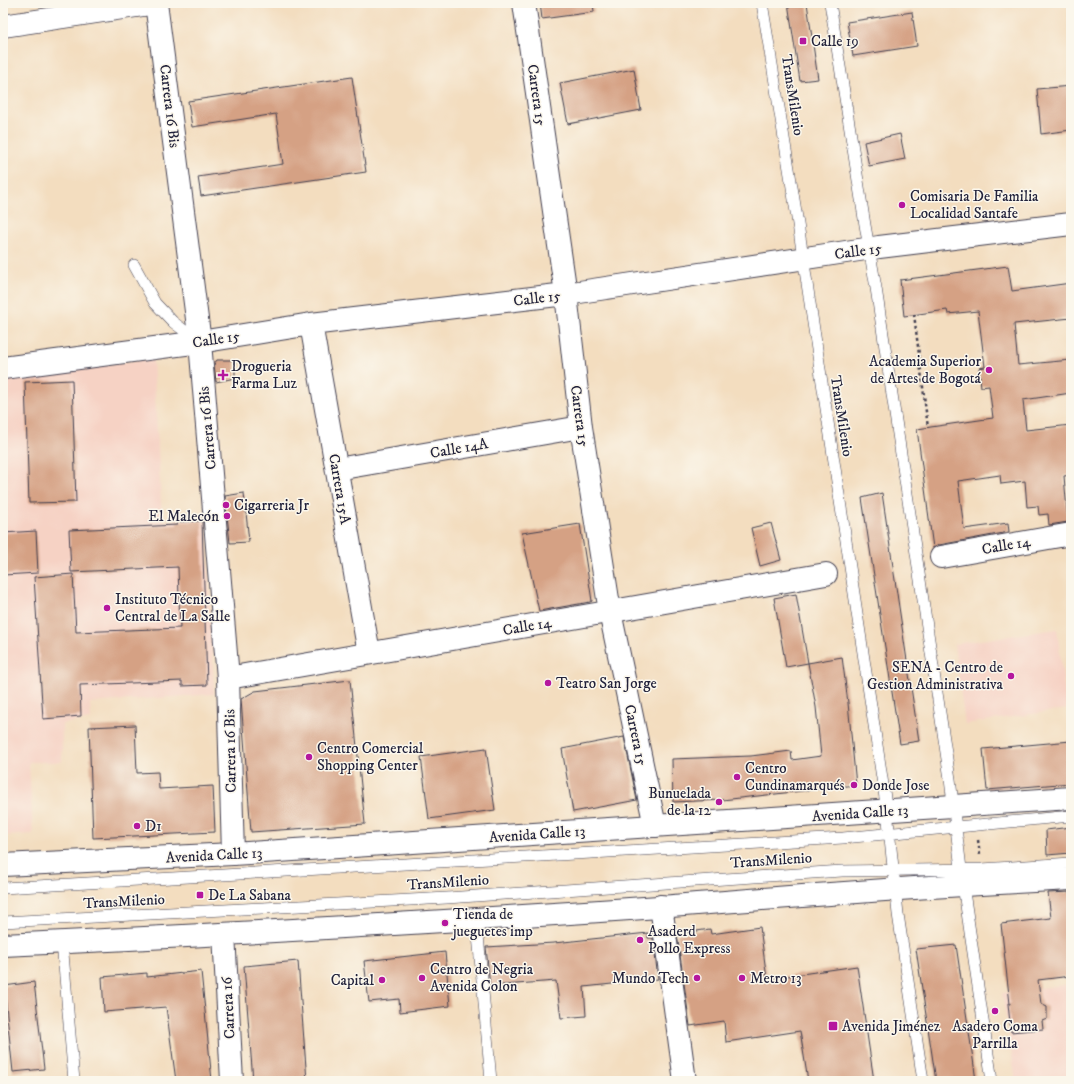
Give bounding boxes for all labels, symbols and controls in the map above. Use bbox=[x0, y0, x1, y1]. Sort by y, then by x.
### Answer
place label: Calle 19 bbox=[811, 32, 859, 51]
marker: Calle 19 bbox=[798, 36, 808, 46]
street label: TransMilenio bbox=[777, 53, 808, 137]
street label: Carrera 16 Bis bbox=[155, 63, 184, 149]
street label: Carrera 15 bbox=[523, 63, 550, 128]
place label: Comisaria De Familia Localidad Santafe bbox=[910, 187, 1039, 223]
marker: Comisaria De Familia Localidad Santafe bbox=[897, 200, 907, 210]
street label: Calle 15 bbox=[833, 239, 883, 264]
street label: Calle 15 bbox=[512, 286, 562, 311]
street label: Calle 15 bbox=[191, 326, 242, 353]
place label: Academia Superior de Artes de Bogotá bbox=[869, 352, 982, 388]
place label: Drogueria Farma Luz bbox=[231, 357, 298, 393]
marker: Academia Superior de Artes de Bogotá bbox=[984, 365, 994, 375]
marker: Drogueria Farma Luz bbox=[218, 370, 228, 380]
street label: TransMilenio bbox=[826, 374, 857, 458]
street label: Carrera 15 bbox=[566, 384, 593, 449]
street label: Carrera 16 Bis bbox=[194, 385, 221, 470]
street label: Calle 14A bbox=[429, 434, 490, 463]
street label: Carrera 15A bbox=[324, 452, 355, 526]
place label: Cigarreria Jr bbox=[234, 496, 309, 515]
marker: Cigarreria Jr bbox=[221, 500, 231, 510]
place label: El Malecón bbox=[148, 507, 219, 526]
marker: El Malecón bbox=[222, 511, 232, 521]
street label: Calle 14 bbox=[980, 532, 1032, 559]
place label: Instituto Técnico Central de La Salle bbox=[115, 590, 230, 626]
marker: Instituto Técnico Central de La Salle bbox=[102, 603, 112, 613]
street label: Calle 14 bbox=[501, 613, 553, 640]
place label: SENA - Centro de Gestion Administrativa bbox=[867, 658, 1004, 694]
marker: SENA - Centro de Gestion Administrativa bbox=[1006, 671, 1016, 681]
place label: Teatro San Jorge bbox=[556, 674, 657, 693]
marker: Teatro San Jorge bbox=[543, 678, 553, 688]
street label: Carrera 15 bbox=[620, 703, 651, 768]
street label: Carrera 16 Bis bbox=[220, 709, 241, 793]
place label: Centro Comercial Shopping Center bbox=[317, 739, 424, 775]
marker: Centro Comercial Shopping Center bbox=[304, 752, 314, 762]
place label: Centro Cundinamarqués bbox=[745, 759, 845, 795]
marker: Centro Cundinamarqués bbox=[732, 772, 742, 782]
place label: Donde Jose bbox=[862, 776, 929, 795]
marker: Donde Jose bbox=[849, 780, 859, 790]
place label: Bunuelada de la 12 bbox=[648, 784, 712, 820]
marker: Bunuelada de la 12 bbox=[714, 797, 724, 807]
street label: Avenida Calle 13 bbox=[811, 801, 909, 826]
place label: D1 bbox=[145, 817, 162, 836]
marker: D1 bbox=[132, 821, 142, 831]
street label: Avenida Calle 13 bbox=[488, 822, 586, 847]
street label: Avenida Calle 13 bbox=[165, 843, 263, 868]
street label: TransMilenio bbox=[730, 848, 813, 873]
street label: TransMilenio bbox=[407, 870, 490, 895]
place label: De La Sabana bbox=[208, 886, 291, 905]
street label: TransMilenio bbox=[83, 890, 165, 913]
marker: De La Sabana bbox=[195, 890, 205, 900]
place label: Tienda de jueguetes imp bbox=[451, 905, 533, 941]
marker: Tienda de jueguetes imp bbox=[440, 918, 450, 928]
place label: Asaderd Pollo Express bbox=[648, 922, 730, 958]
marker: Asaderd Pollo Express bbox=[635, 935, 645, 945]
place label: Centro de Negria Avenida Colon bbox=[430, 960, 534, 996]
place label: Mundo Tech bbox=[612, 969, 689, 988]
place label: Metro 13 bbox=[750, 969, 802, 988]
place label: Capital bbox=[331, 971, 374, 990]
marker: Centro de Negria Avenida Colon bbox=[417, 973, 427, 983]
marker: Mundo Tech bbox=[692, 973, 702, 983]
marker: Metro 13 bbox=[737, 973, 747, 983]
street label: Carrera 16 bbox=[217, 975, 240, 1040]
marker: Capital bbox=[377, 975, 387, 985]
marker: Asadero Coma Parrilla bbox=[990, 1006, 1000, 1016]
place label: Avenida Jiménez bbox=[842, 1017, 941, 1036]
place label: Asadero Coma Parrilla bbox=[952, 1017, 1038, 1053]
marker: Avenida Jiménez bbox=[827, 1020, 839, 1032]

